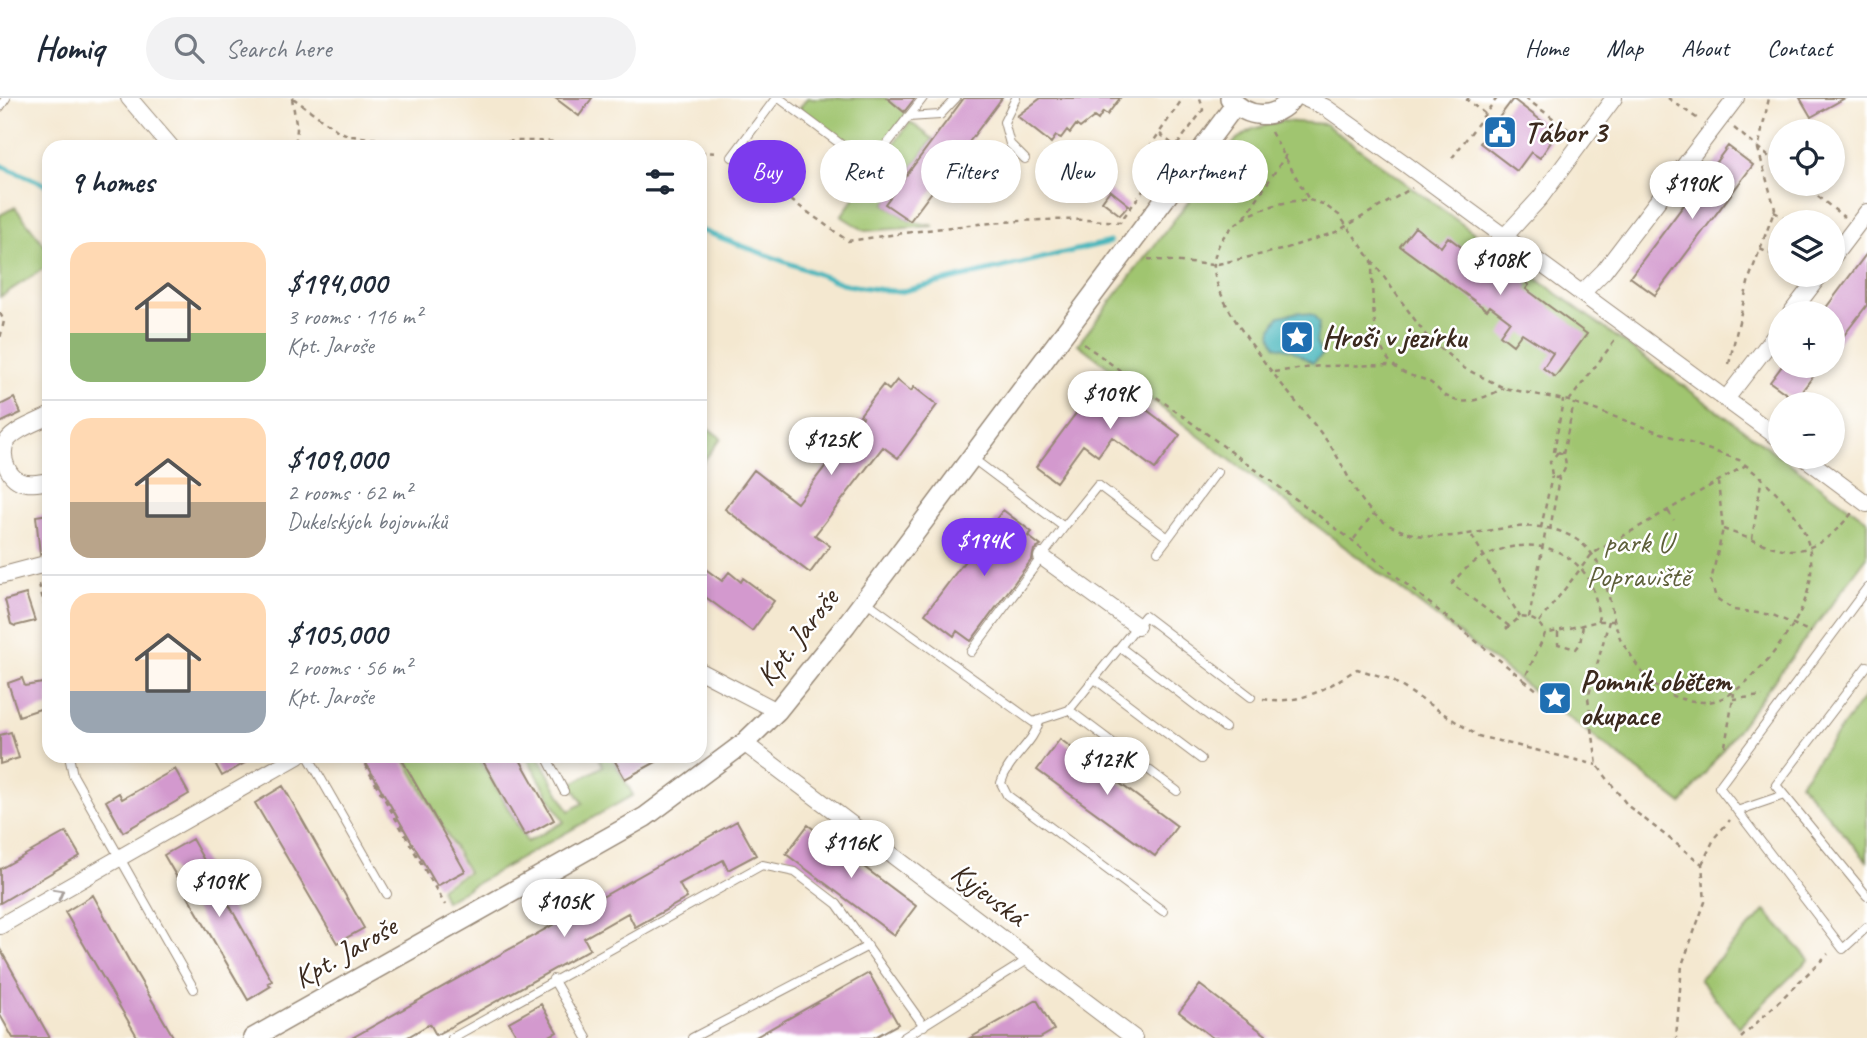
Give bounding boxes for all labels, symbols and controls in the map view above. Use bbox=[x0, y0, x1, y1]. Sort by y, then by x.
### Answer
search box bbox=[146, 17, 636, 80]
text: Homiq bbox=[35, 27, 104, 69]
icon: search bbox=[170, 29, 208, 67]
text: Search here bbox=[226, 32, 331, 65]
text: Home bbox=[1525, 33, 1568, 63]
text: Map bbox=[1606, 33, 1643, 63]
text: About bbox=[1681, 33, 1729, 63]
text: Contact bbox=[1767, 33, 1832, 63]
public building icon: Tábor 3 bbox=[1481, 113, 1519, 151]
place label: Tábor 3 bbox=[1524, 113, 1609, 151]
map controls bbox=[1768, 119, 1845, 469]
button: locate bbox=[1768, 119, 1845, 196]
chip: Buy bbox=[728, 140, 806, 203]
chip: Rent bbox=[820, 140, 907, 203]
chip: Filters bbox=[921, 140, 1021, 203]
chip: New bbox=[1035, 140, 1118, 203]
chip: Apartment bbox=[1132, 140, 1268, 203]
pin: $190K bbox=[1643, 162, 1741, 221]
text: 9 homes bbox=[70, 163, 154, 201]
icon: filters bbox=[641, 163, 679, 201]
text: $190K bbox=[1666, 169, 1718, 198]
button: layers bbox=[1768, 210, 1845, 287]
pin: $108K bbox=[1451, 238, 1549, 297]
text: $108K bbox=[1473, 245, 1527, 274]
text: $194,000 bbox=[287, 264, 387, 302]
icon: home bbox=[126, 270, 210, 354]
button: + bbox=[1768, 301, 1845, 378]
text: 3 rooms · 116 m² bbox=[287, 302, 422, 331]
place icon: Hroši v jezírku bbox=[1278, 318, 1316, 356]
place label: Hroši v jezírku bbox=[1322, 318, 1468, 356]
text: Kpt. Jaroše bbox=[287, 331, 374, 360]
pin: $109K bbox=[1061, 372, 1159, 431]
text: $109K bbox=[1084, 379, 1136, 408]
button: − bbox=[1768, 392, 1845, 469]
pin: $125K bbox=[782, 418, 880, 477]
text: $125K bbox=[805, 425, 857, 454]
text: $109,000 bbox=[287, 440, 387, 478]
icon: home bbox=[126, 446, 210, 530]
text: 2 rooms · 62 m² bbox=[287, 478, 411, 507]
text: Dukelských bojovníků bbox=[287, 507, 447, 536]
pin: $194K bbox=[935, 518, 1033, 578]
park label: park U Popraviště bbox=[1586, 523, 1694, 595]
text: $194K bbox=[958, 526, 1010, 555]
street label: Kpt. Jaroše bbox=[747, 579, 848, 693]
text: $105,000 bbox=[287, 615, 387, 653]
icon: home bbox=[126, 621, 210, 705]
text: 2 rooms · 56 m² bbox=[287, 653, 411, 682]
place label: Pomník obětem okupace bbox=[1580, 662, 1733, 734]
place icon: Pomník obětem okupace bbox=[1536, 679, 1574, 717]
text: Kpt. Jaroše bbox=[287, 682, 374, 711]
pin: $127K bbox=[1058, 738, 1156, 797]
text: $127K bbox=[1081, 745, 1134, 774]
pin: $116K bbox=[802, 820, 900, 880]
text: $116K bbox=[824, 828, 878, 857]
street label: Kyjevská bbox=[944, 853, 1036, 936]
pin: $109K bbox=[170, 860, 268, 919]
text: $109K bbox=[193, 867, 245, 896]
pin: $105K bbox=[515, 880, 613, 939]
text: $105K bbox=[538, 887, 590, 916]
one-way arrow bbox=[52, 888, 65, 901]
street label: Kpt. Jaroše bbox=[287, 906, 405, 997]

